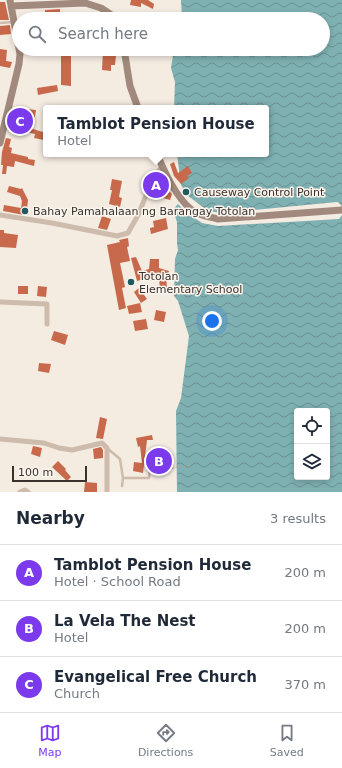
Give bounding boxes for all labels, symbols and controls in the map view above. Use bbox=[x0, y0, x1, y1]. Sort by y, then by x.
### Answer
search box bbox=[12, 12, 330, 56]
icon: search bbox=[26, 23, 48, 45]
text: Search here bbox=[58, 25, 148, 43]
popup bbox=[43, 105, 269, 157]
pin: C bbox=[7, 106, 33, 136]
text: Tamblot Pension House bbox=[57, 115, 255, 133]
text: Hotel bbox=[57, 133, 92, 148]
pin: A bbox=[143, 170, 169, 200]
place label: Causeway Control Point bbox=[194, 186, 325, 199]
marker: Causeway Control Point bbox=[181, 187, 191, 197]
place label: Bahay Pamahalaan ng Barangay Totolan bbox=[33, 205, 255, 218]
marker: Bahay Pamahalaan ng Barangay Totolan bbox=[20, 206, 30, 216]
place label: Totolan Elementary School bbox=[138, 270, 242, 296]
marker: Totolan Elementary School bbox=[126, 277, 136, 287]
your location bbox=[202, 311, 222, 331]
map controls bbox=[294, 408, 330, 480]
button: locate bbox=[294, 408, 330, 444]
button: layers bbox=[294, 444, 330, 480]
pin: B bbox=[146, 446, 172, 476]
scale bar bbox=[12, 464, 87, 483]
text: 100 m bbox=[18, 466, 53, 479]
text: Nearby bbox=[16, 508, 85, 528]
text: 3 results bbox=[270, 511, 326, 526]
text: Tamblot Pension House bbox=[54, 556, 251, 574]
text: A bbox=[24, 565, 34, 580]
text: 200 m bbox=[284, 565, 326, 580]
text: Hotel · School Road bbox=[54, 574, 181, 589]
text: La Vela The Nest bbox=[54, 612, 195, 630]
text: B bbox=[24, 621, 34, 636]
text: 200 m bbox=[284, 621, 326, 636]
text: Hotel bbox=[54, 630, 88, 645]
text: Evangelical Free Church bbox=[54, 668, 257, 686]
text: C bbox=[24, 677, 34, 692]
text: 370 m bbox=[284, 677, 326, 692]
text: Church bbox=[54, 686, 100, 701]
tab: Map bbox=[38, 722, 61, 759]
tab: Directions bbox=[138, 722, 193, 759]
tab: Saved bbox=[270, 722, 304, 759]

